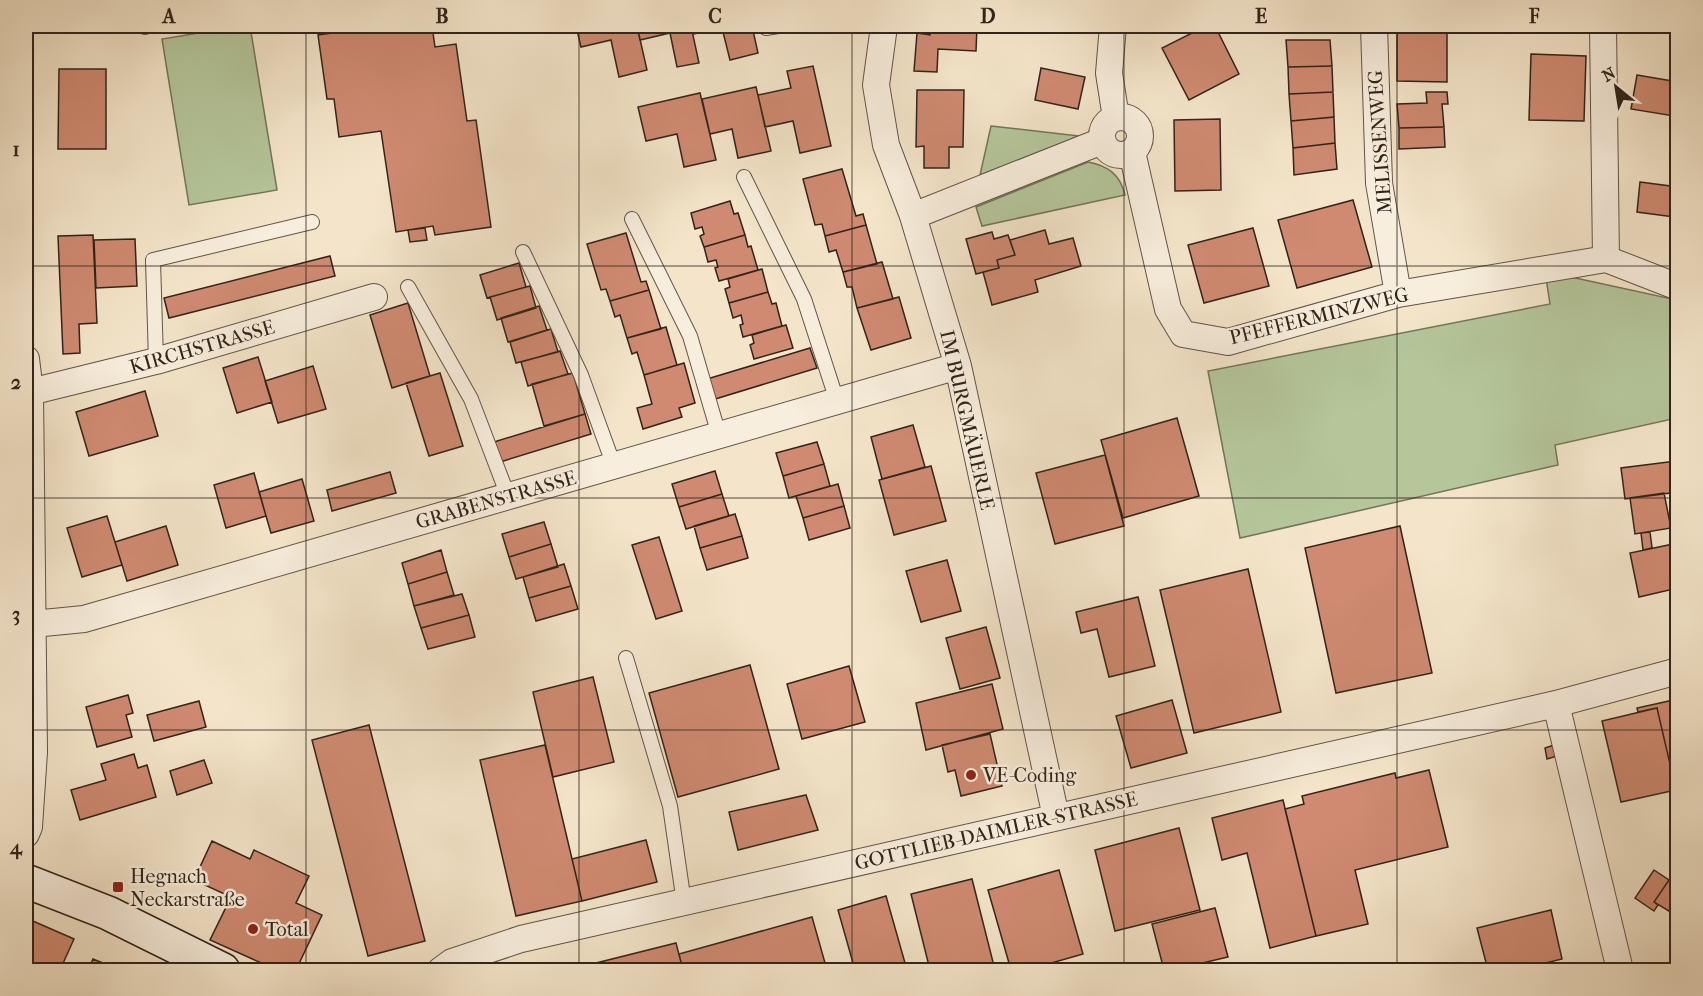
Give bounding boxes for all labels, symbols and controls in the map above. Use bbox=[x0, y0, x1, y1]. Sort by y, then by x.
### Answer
text: A bbox=[161, 5, 177, 28]
text: B bbox=[435, 5, 449, 28]
text: C bbox=[708, 5, 722, 28]
text: D bbox=[980, 5, 996, 28]
text: E bbox=[1255, 5, 1267, 28]
text: F bbox=[1528, 5, 1540, 28]
north arrow bbox=[1586, 57, 1646, 117]
text: N bbox=[1599, 63, 1620, 86]
street label: MELISSENWEG bbox=[1363, 69, 1397, 215]
text: 1 bbox=[12, 138, 20, 161]
street label: PFEFFERMINZWEG bbox=[1227, 283, 1411, 349]
street label: KIRCHSTRASSE bbox=[127, 315, 277, 379]
street label: IM BURGMÄUERLE bbox=[935, 327, 1000, 512]
text: 2 bbox=[11, 371, 21, 394]
street label: GRABENSTRASSE bbox=[413, 466, 579, 534]
text: 3 bbox=[12, 603, 20, 626]
place label: VE-Coding bbox=[982, 764, 1076, 787]
marker: VE-Coding bbox=[964, 768, 978, 782]
street label: GOTTLIEB-DAIMLER-STRASSE bbox=[852, 787, 1140, 875]
text: 4 bbox=[9, 836, 23, 860]
place label: Hegnach Neckarstraße bbox=[130, 865, 245, 911]
marker: Hegnach Neckarstraße bbox=[111, 880, 125, 894]
place label: Total bbox=[265, 918, 309, 941]
marker: Total bbox=[246, 922, 260, 936]

